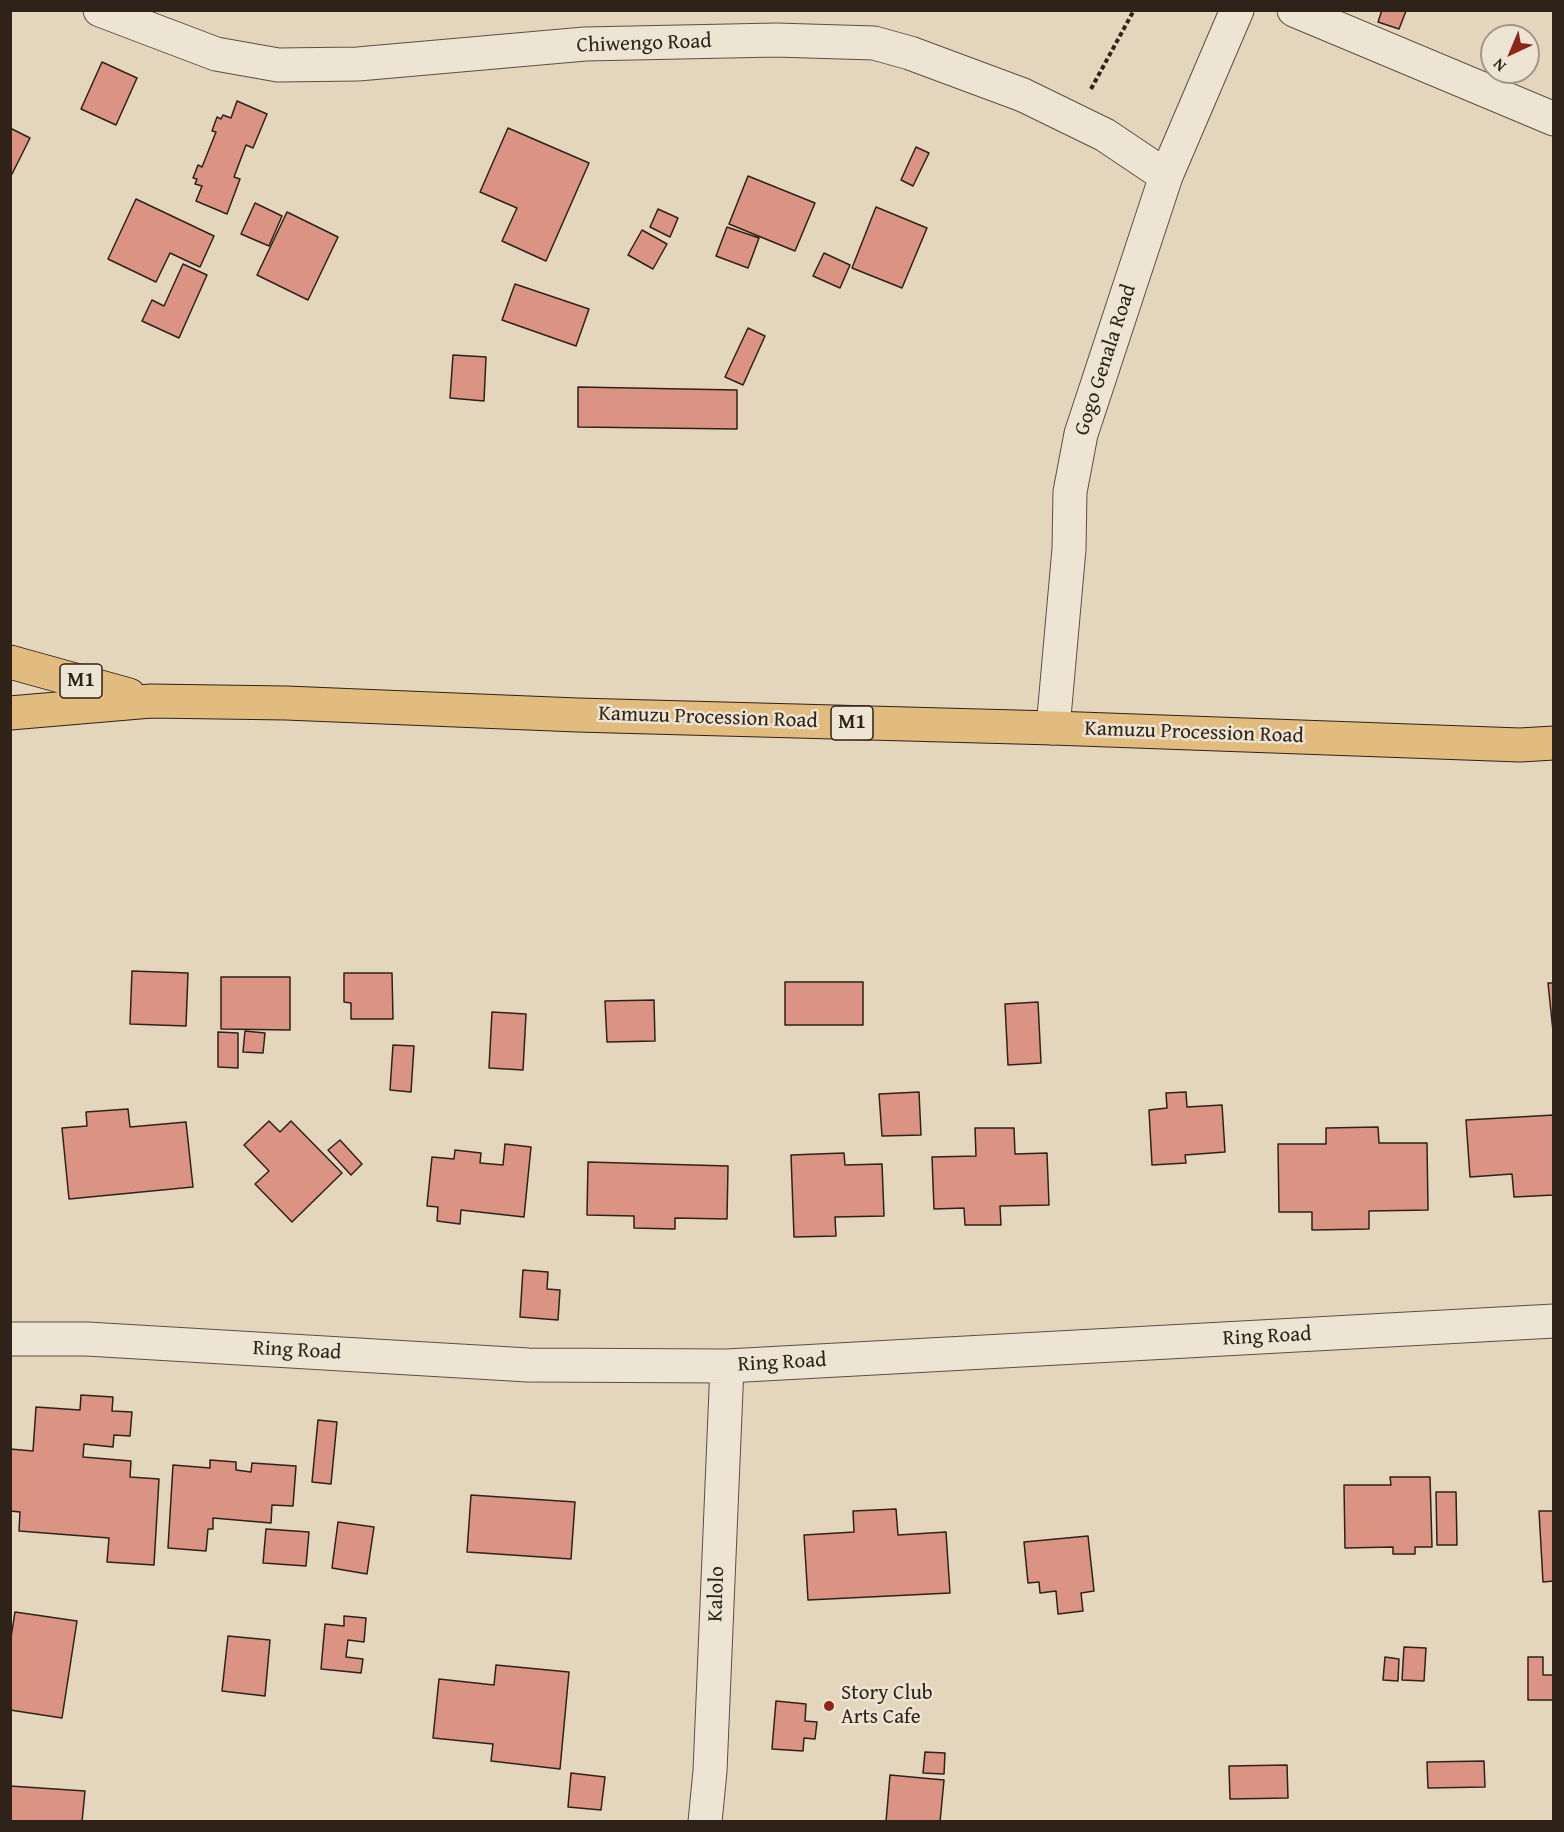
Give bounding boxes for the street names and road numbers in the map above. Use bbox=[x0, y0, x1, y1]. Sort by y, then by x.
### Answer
street label: Chiwengo Road bbox=[576, 29, 712, 59]
street label: Gogo Genala Road bbox=[1070, 281, 1142, 439]
road number: M1 bbox=[60, 664, 102, 698]
street label: Kamuzu Procession Road bbox=[598, 702, 818, 734]
road number: M1 bbox=[831, 706, 873, 740]
street label: Kamuzu Procession Road bbox=[1084, 717, 1304, 749]
street label: Ring Road bbox=[1222, 1322, 1312, 1352]
street label: Ring Road bbox=[252, 1336, 342, 1366]
street label: Ring Road bbox=[737, 1348, 827, 1378]
street label: Kalolo bbox=[703, 1566, 731, 1622]

